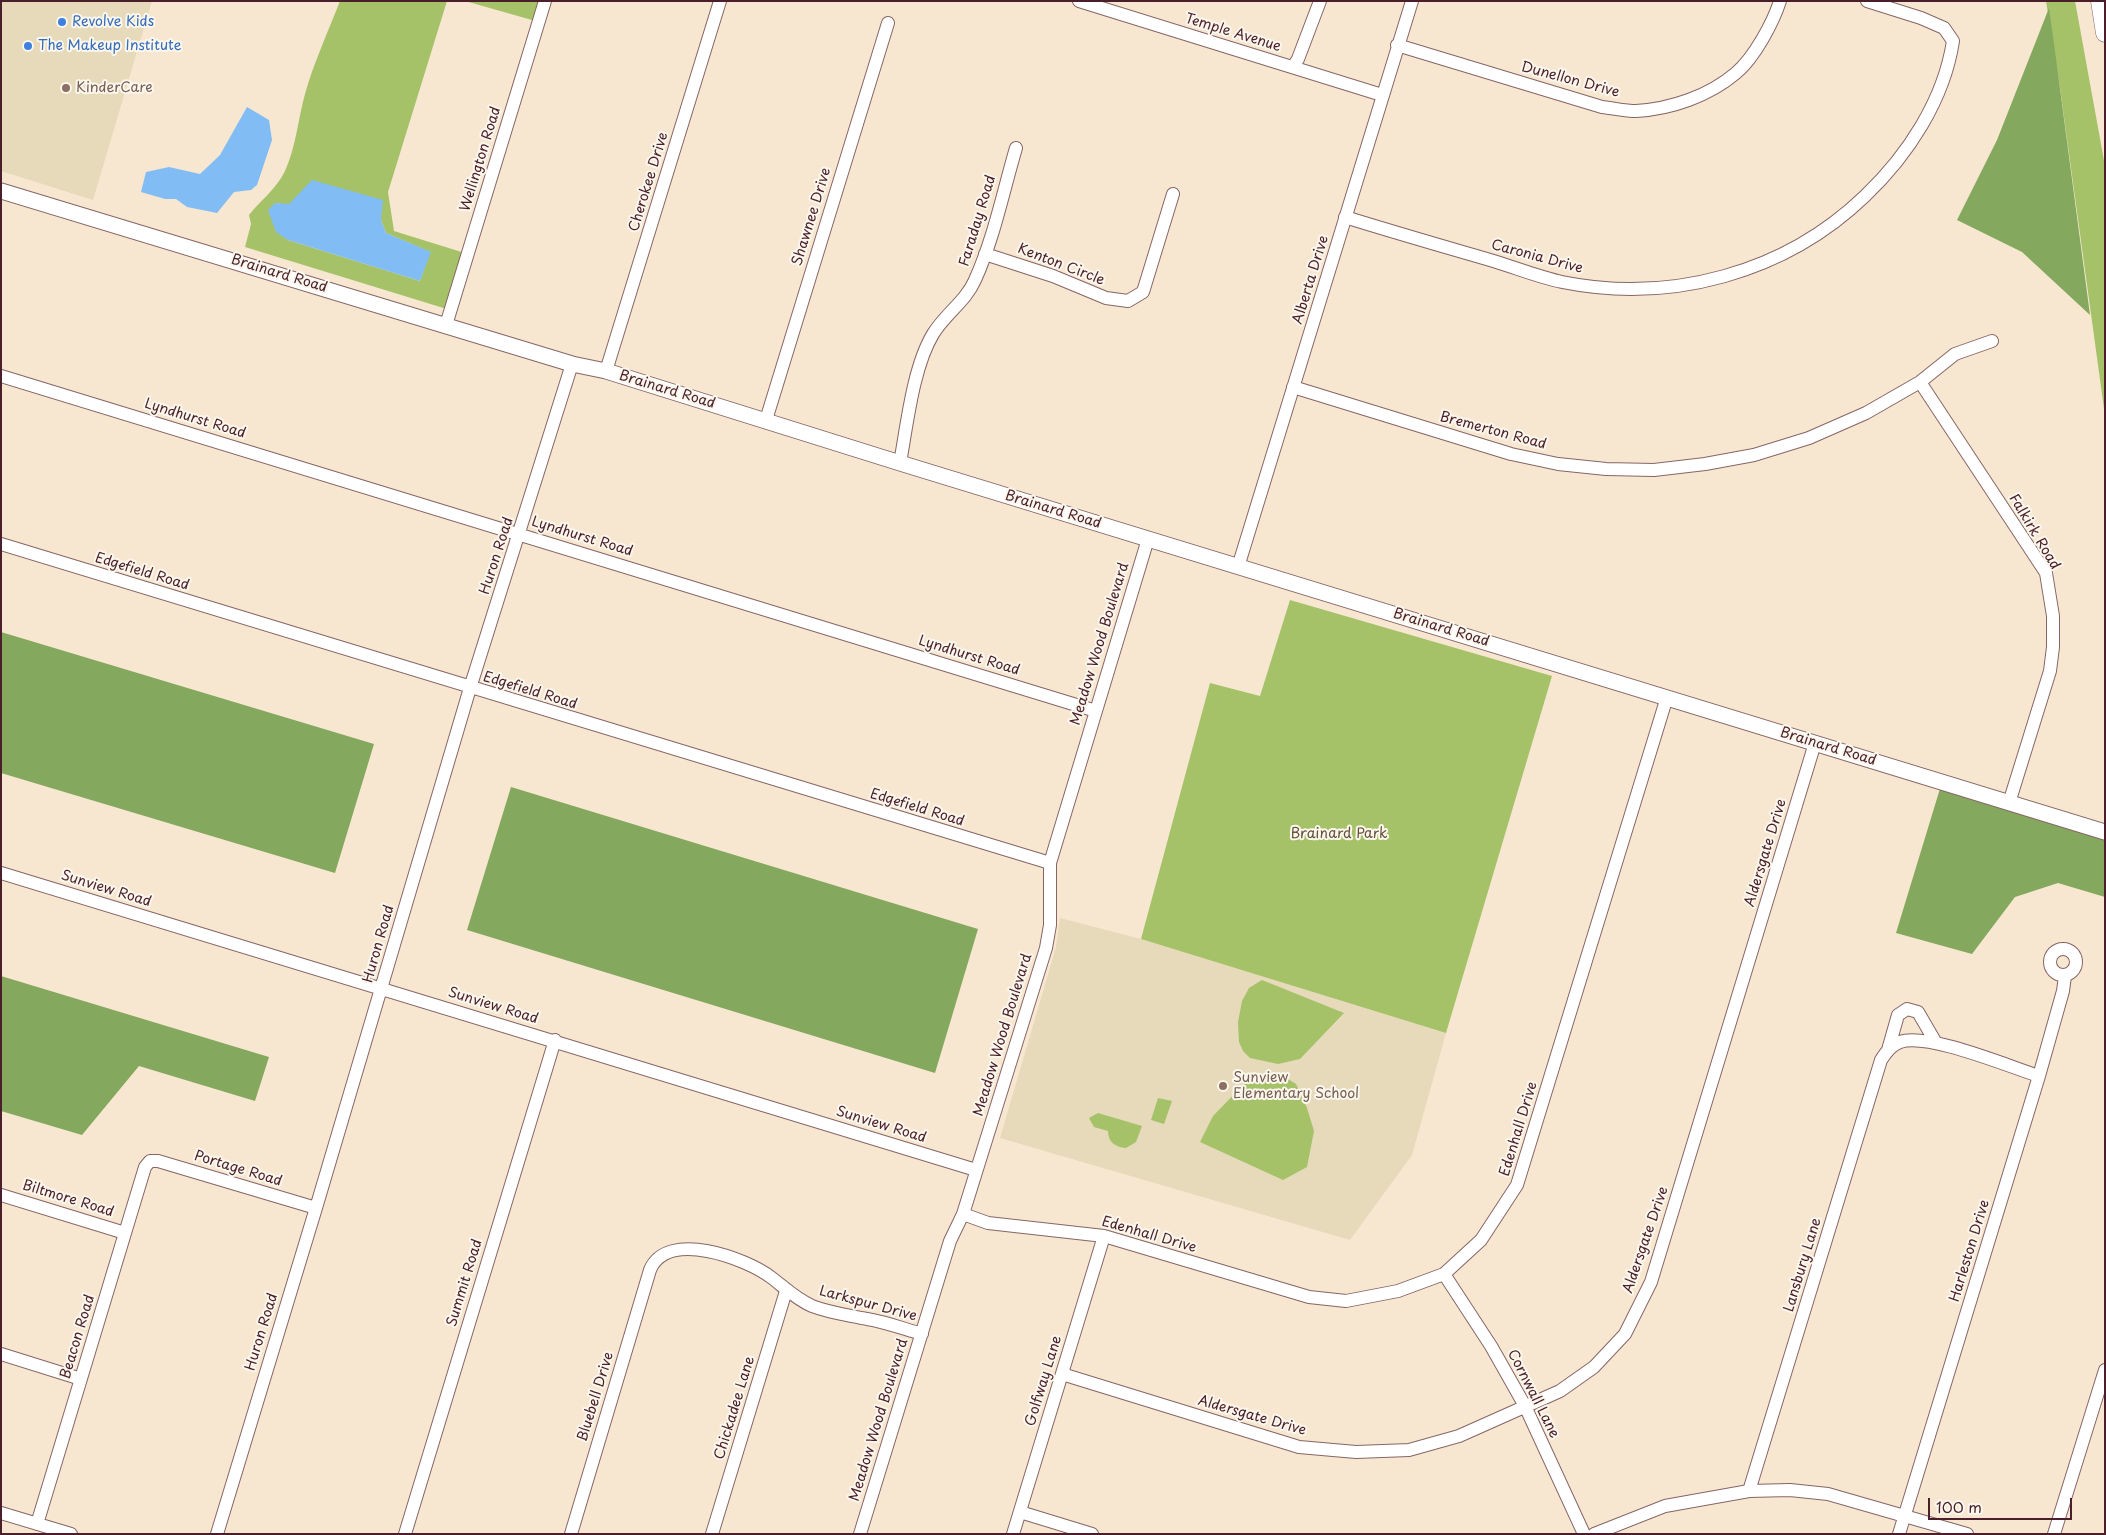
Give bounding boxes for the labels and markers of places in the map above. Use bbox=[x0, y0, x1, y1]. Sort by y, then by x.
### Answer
place label: Revolve Kids bbox=[72, 14, 154, 30]
marker: Revolve Kids bbox=[56, 16, 68, 28]
place label: The Makeup Institute bbox=[38, 38, 181, 54]
marker: The Makeup Institute bbox=[22, 40, 34, 52]
place label: KinderCare bbox=[76, 80, 153, 96]
marker: KinderCare bbox=[60, 82, 72, 94]
place label: Sunview Elementary School bbox=[1233, 1070, 1359, 1102]
marker: Sunview Elementary School bbox=[1217, 1080, 1229, 1092]

